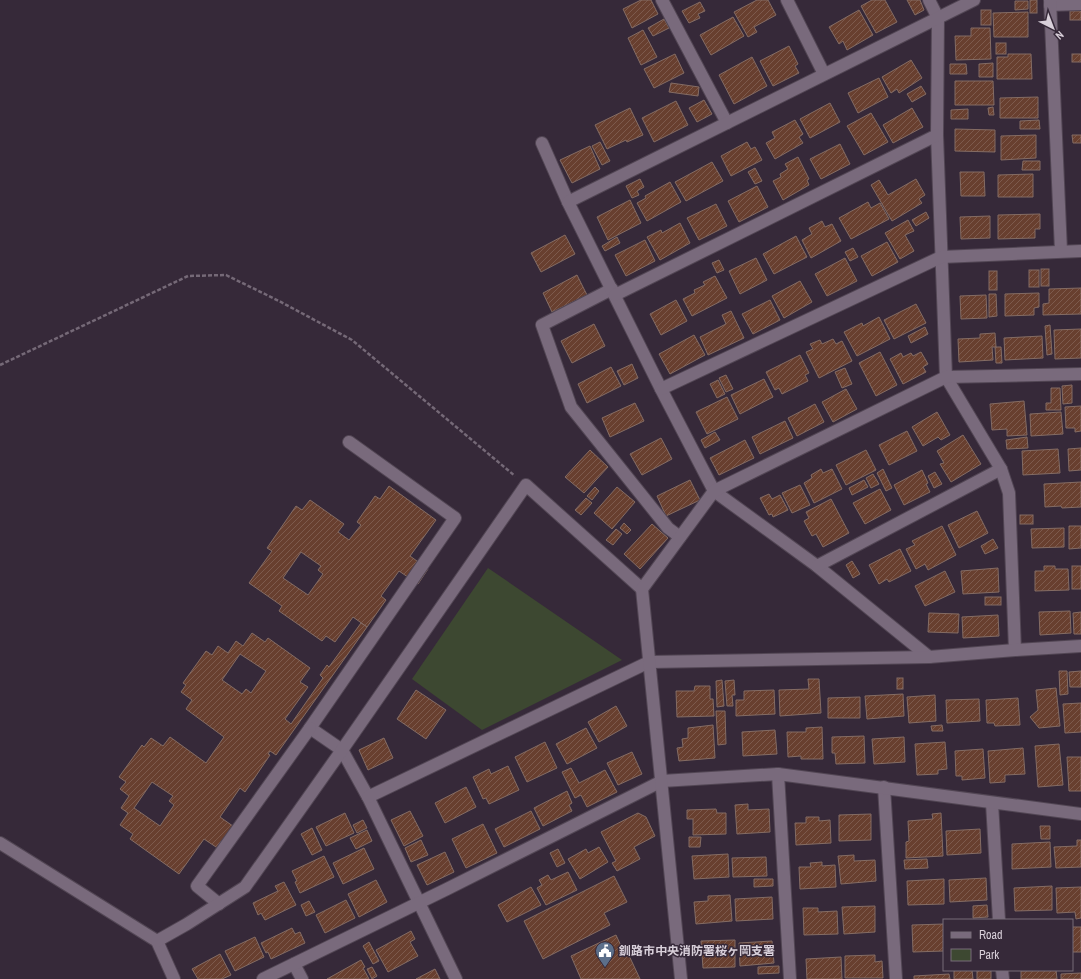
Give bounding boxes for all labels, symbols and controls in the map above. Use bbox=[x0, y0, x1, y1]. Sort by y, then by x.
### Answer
north arrow bbox=[1033, 8, 1073, 48]
text: N bbox=[1053, 28, 1067, 43]
legend bbox=[943, 919, 1073, 971]
text: Road bbox=[979, 927, 1003, 943]
public building icon: 釧路市中央消防署桜ヶ岡支署 bbox=[594, 940, 616, 968]
place label: 釧路市中央消防署桜ヶ岡支署 bbox=[618, 943, 775, 959]
text: Park bbox=[979, 947, 999, 963]

